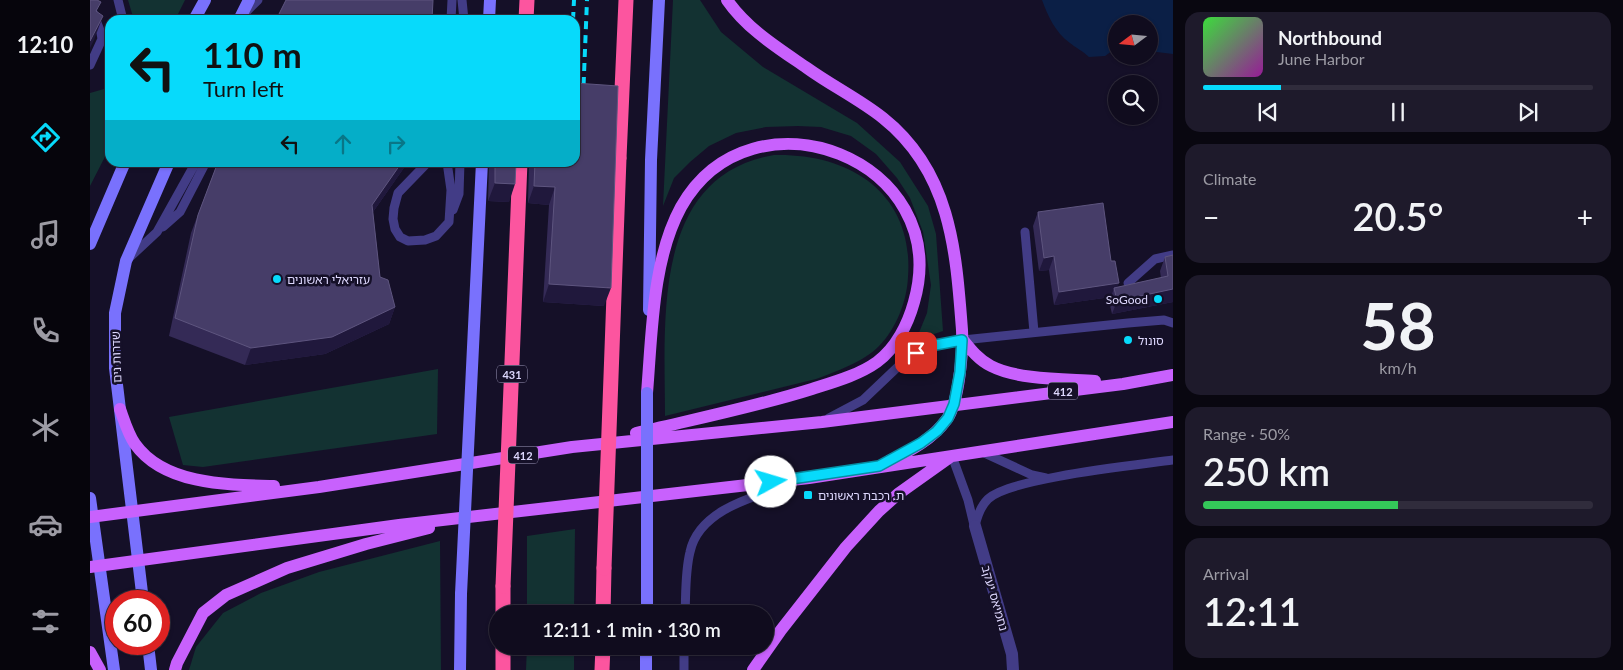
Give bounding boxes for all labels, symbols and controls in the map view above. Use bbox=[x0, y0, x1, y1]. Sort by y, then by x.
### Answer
north arrow bbox=[1108, 15, 1158, 65]
map controls bbox=[1108, 15, 1158, 125]
text: Northbound bbox=[1278, 26, 1382, 49]
text: 12:10 bbox=[17, 31, 73, 58]
text: 110 m bbox=[203, 33, 302, 75]
icon: left bbox=[120, 35, 185, 100]
text: June Harbor bbox=[1278, 49, 1365, 68]
text: Turn left bbox=[203, 75, 284, 102]
button: search bbox=[1108, 75, 1158, 125]
icon: previous bbox=[1254, 98, 1282, 126]
icon: pause bbox=[1384, 98, 1412, 126]
icon: next bbox=[1514, 98, 1542, 126]
icon: directions bbox=[28, 120, 63, 155]
icon: left bbox=[276, 130, 304, 158]
icon: ahead bbox=[329, 130, 357, 158]
icon: right bbox=[382, 130, 410, 158]
text: Climate bbox=[1203, 169, 1256, 188]
text: 20.5° bbox=[1353, 193, 1443, 239]
text: − bbox=[1203, 200, 1219, 234]
text: + bbox=[1577, 200, 1593, 234]
icon: music bbox=[28, 217, 63, 252]
place label: עזריאלי ראשונים bbox=[287, 272, 370, 287]
marker: עזריאלי ראשונים bbox=[271, 273, 283, 285]
text: 58 bbox=[1360, 286, 1436, 364]
place label: SoGood bbox=[1106, 292, 1148, 307]
marker: SoGood bbox=[1152, 293, 1164, 305]
icon: phone bbox=[28, 313, 63, 348]
street label: שדרות נים bbox=[108, 331, 124, 383]
pin bbox=[895, 332, 937, 374]
place label: סונול bbox=[1138, 333, 1164, 348]
marker: סונול bbox=[1122, 334, 1134, 346]
icon: arrive bbox=[902, 339, 930, 367]
text: km/h bbox=[1379, 358, 1417, 377]
road number: 431 bbox=[497, 366, 527, 382]
road number: 412 bbox=[1048, 382, 1078, 400]
icon: climate bbox=[28, 410, 63, 445]
text: Range · 50% bbox=[1203, 424, 1290, 443]
road number: 412 bbox=[508, 446, 538, 464]
text: 250 km bbox=[1203, 448, 1330, 494]
position arrow bbox=[744, 455, 796, 507]
place label: ת. רכבת ראשונים bbox=[818, 488, 904, 503]
marker: ת. רכבת ראשונים bbox=[802, 489, 814, 501]
icon: car bbox=[28, 507, 63, 542]
street label: נחמיאס יעקב bbox=[979, 564, 1011, 632]
text: Arrival bbox=[1203, 564, 1249, 583]
text: 12:11 bbox=[1203, 588, 1301, 634]
speed limit sign: 60 bbox=[105, 590, 170, 655]
icon: filters bbox=[28, 604, 63, 639]
text: 12:11 · 1 min · 130 m bbox=[542, 618, 721, 641]

